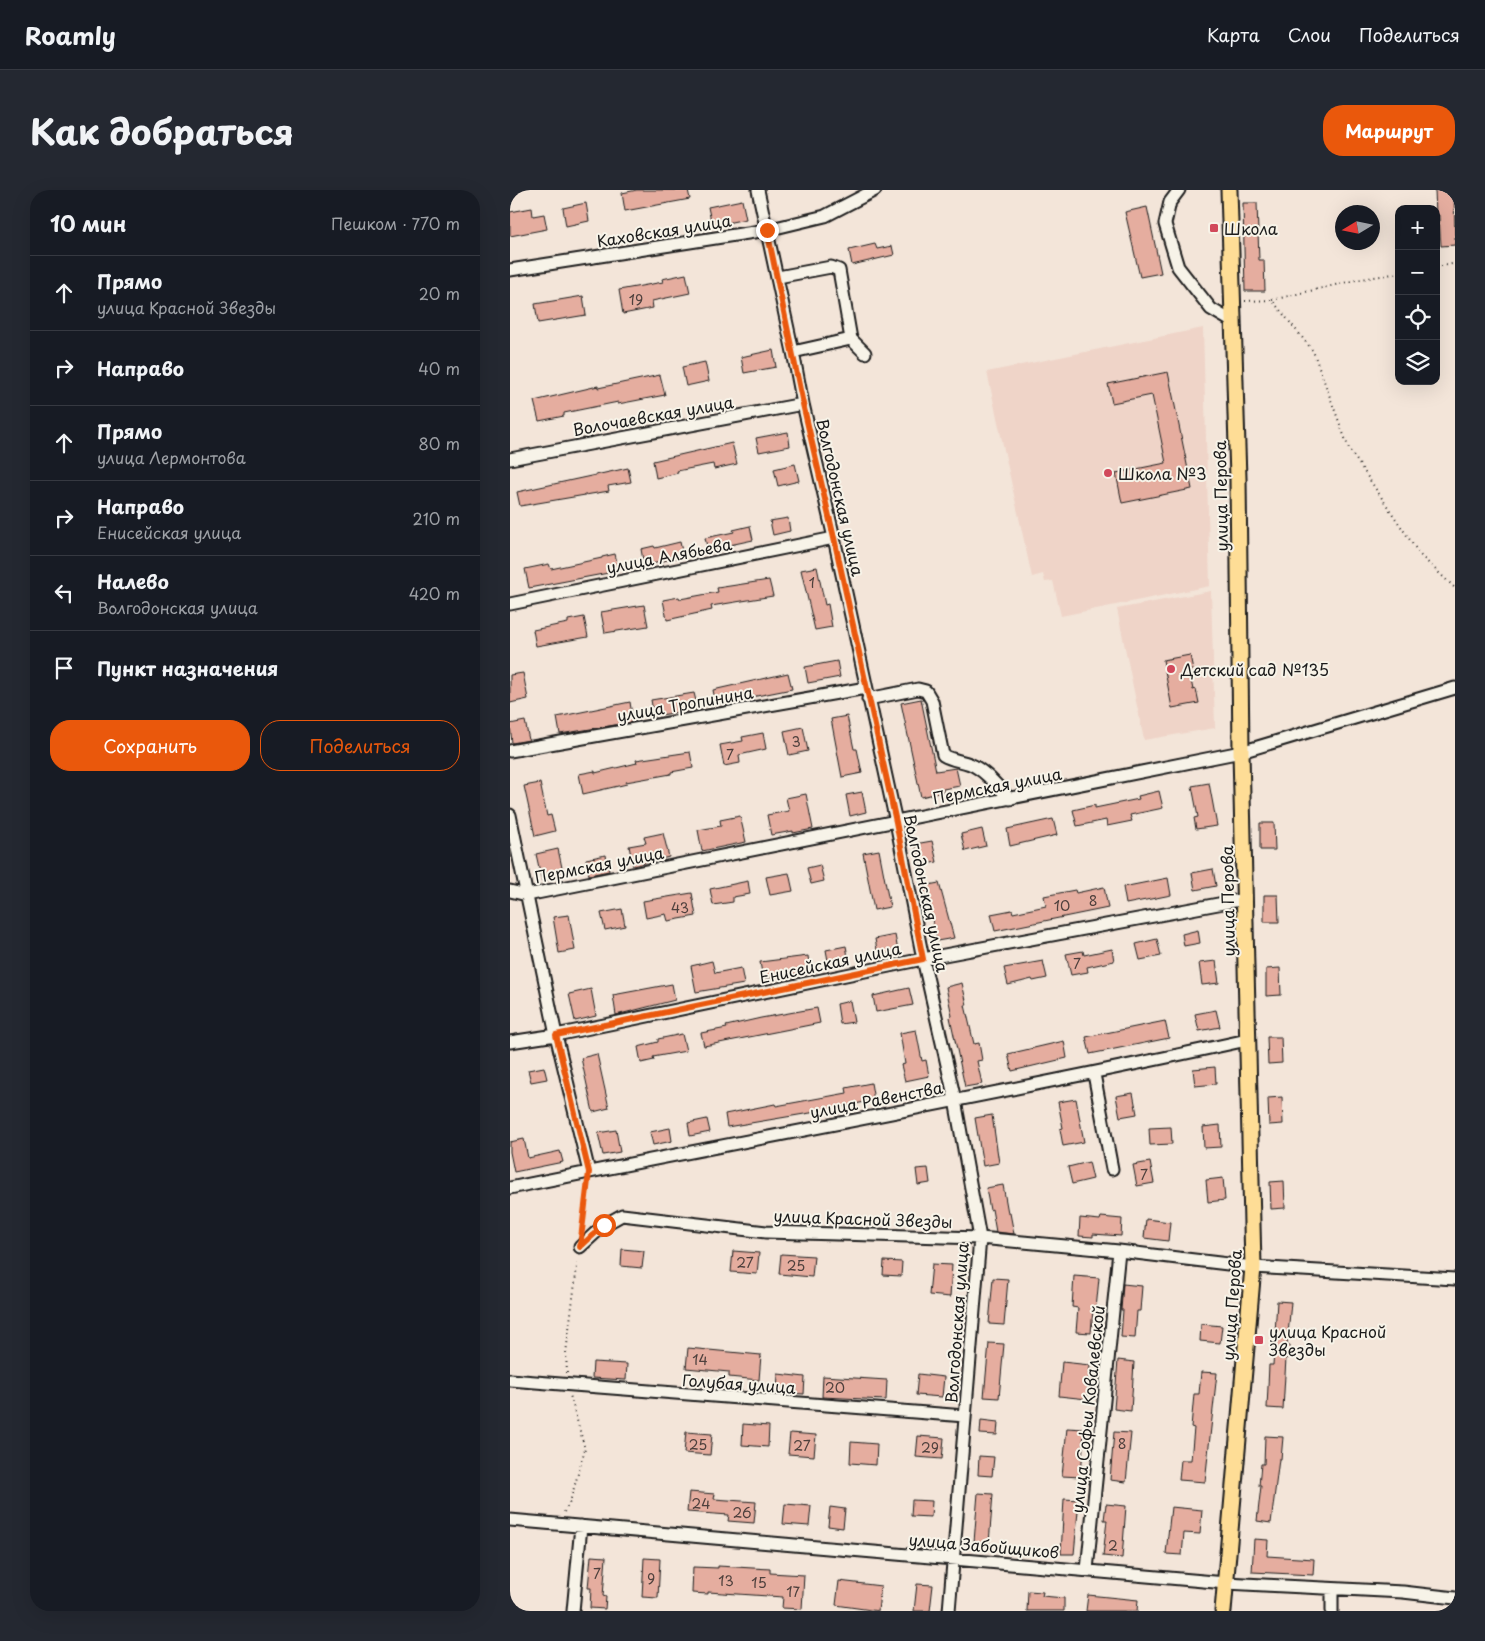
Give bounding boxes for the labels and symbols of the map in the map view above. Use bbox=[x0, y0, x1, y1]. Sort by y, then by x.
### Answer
north arrow bbox=[1335, 205, 1380, 250]
street label: Каховская улица bbox=[595, 208, 733, 252]
place label: Школа bbox=[1224, 216, 1278, 240]
route end bbox=[756, 219, 779, 242]
marker: Школа bbox=[1208, 222, 1220, 234]
house number: 19 bbox=[629, 289, 643, 310]
street label: Волочаевская улица bbox=[571, 389, 735, 441]
street label: Волгодонская улица bbox=[811, 416, 871, 578]
street label: улица Перова bbox=[1207, 440, 1233, 552]
place label: Школа №3 bbox=[1118, 461, 1207, 485]
marker: Школа №3 bbox=[1102, 467, 1114, 479]
street label: улица Алябьева bbox=[604, 531, 734, 579]
house number: 1 bbox=[809, 572, 815, 593]
place label: Детский сад №135 bbox=[1180, 657, 1329, 681]
marker: Детский сад №135 bbox=[1165, 663, 1177, 675]
street label: улица Тропинина bbox=[615, 679, 755, 727]
house number: 3 bbox=[791, 731, 801, 752]
house number: 7 bbox=[726, 744, 734, 765]
street label: Пермская улица bbox=[930, 761, 1064, 809]
street label: Волгодонская улица bbox=[899, 812, 955, 974]
street label: Пермская улица bbox=[532, 840, 666, 888]
street label: улица Перова bbox=[1214, 845, 1240, 957]
house number: 8 bbox=[1089, 890, 1097, 911]
house number: 10 bbox=[1054, 895, 1070, 916]
house number: 43 bbox=[671, 897, 689, 918]
street label: Енисейская улица bbox=[757, 935, 903, 989]
house number: 7 bbox=[1073, 953, 1081, 974]
street label: улица Равенства bbox=[808, 1074, 944, 1124]
house number: 7 bbox=[1140, 1164, 1148, 1185]
street label: улица Красной Звезды bbox=[773, 1203, 953, 1233]
route start bbox=[593, 1214, 616, 1237]
street label: Волгодонская улица bbox=[938, 1242, 974, 1404]
street label: улица Перова bbox=[1215, 1249, 1247, 1361]
house number: 27 bbox=[736, 1252, 754, 1273]
house number: 25 bbox=[787, 1255, 805, 1276]
street label: улица Софьи Ковалевской bbox=[1064, 1304, 1110, 1514]
place label: улица Красной Звезды bbox=[1269, 1319, 1386, 1361]
marker: улица Красной Звезды bbox=[1253, 1334, 1265, 1346]
house number: 14 bbox=[692, 1349, 708, 1370]
street label: Голубая улица bbox=[681, 1367, 797, 1399]
house number: 20 bbox=[825, 1377, 845, 1398]
house number: 8 bbox=[1118, 1433, 1126, 1454]
house number: 25 bbox=[689, 1434, 707, 1455]
house number: 27 bbox=[793, 1435, 811, 1456]
house number: 29 bbox=[921, 1437, 939, 1458]
house number: 24 bbox=[692, 1493, 710, 1514]
house number: 26 bbox=[732, 1502, 752, 1523]
street label: улица Забойщиков bbox=[908, 1526, 1060, 1564]
house number: 2 bbox=[1108, 1535, 1118, 1556]
house number: 7 bbox=[593, 1563, 601, 1584]
house number: 9 bbox=[647, 1568, 655, 1589]
house number: 13 bbox=[718, 1570, 734, 1591]
house number: 15 bbox=[751, 1572, 767, 1593]
house number: 17 bbox=[786, 1581, 800, 1602]

